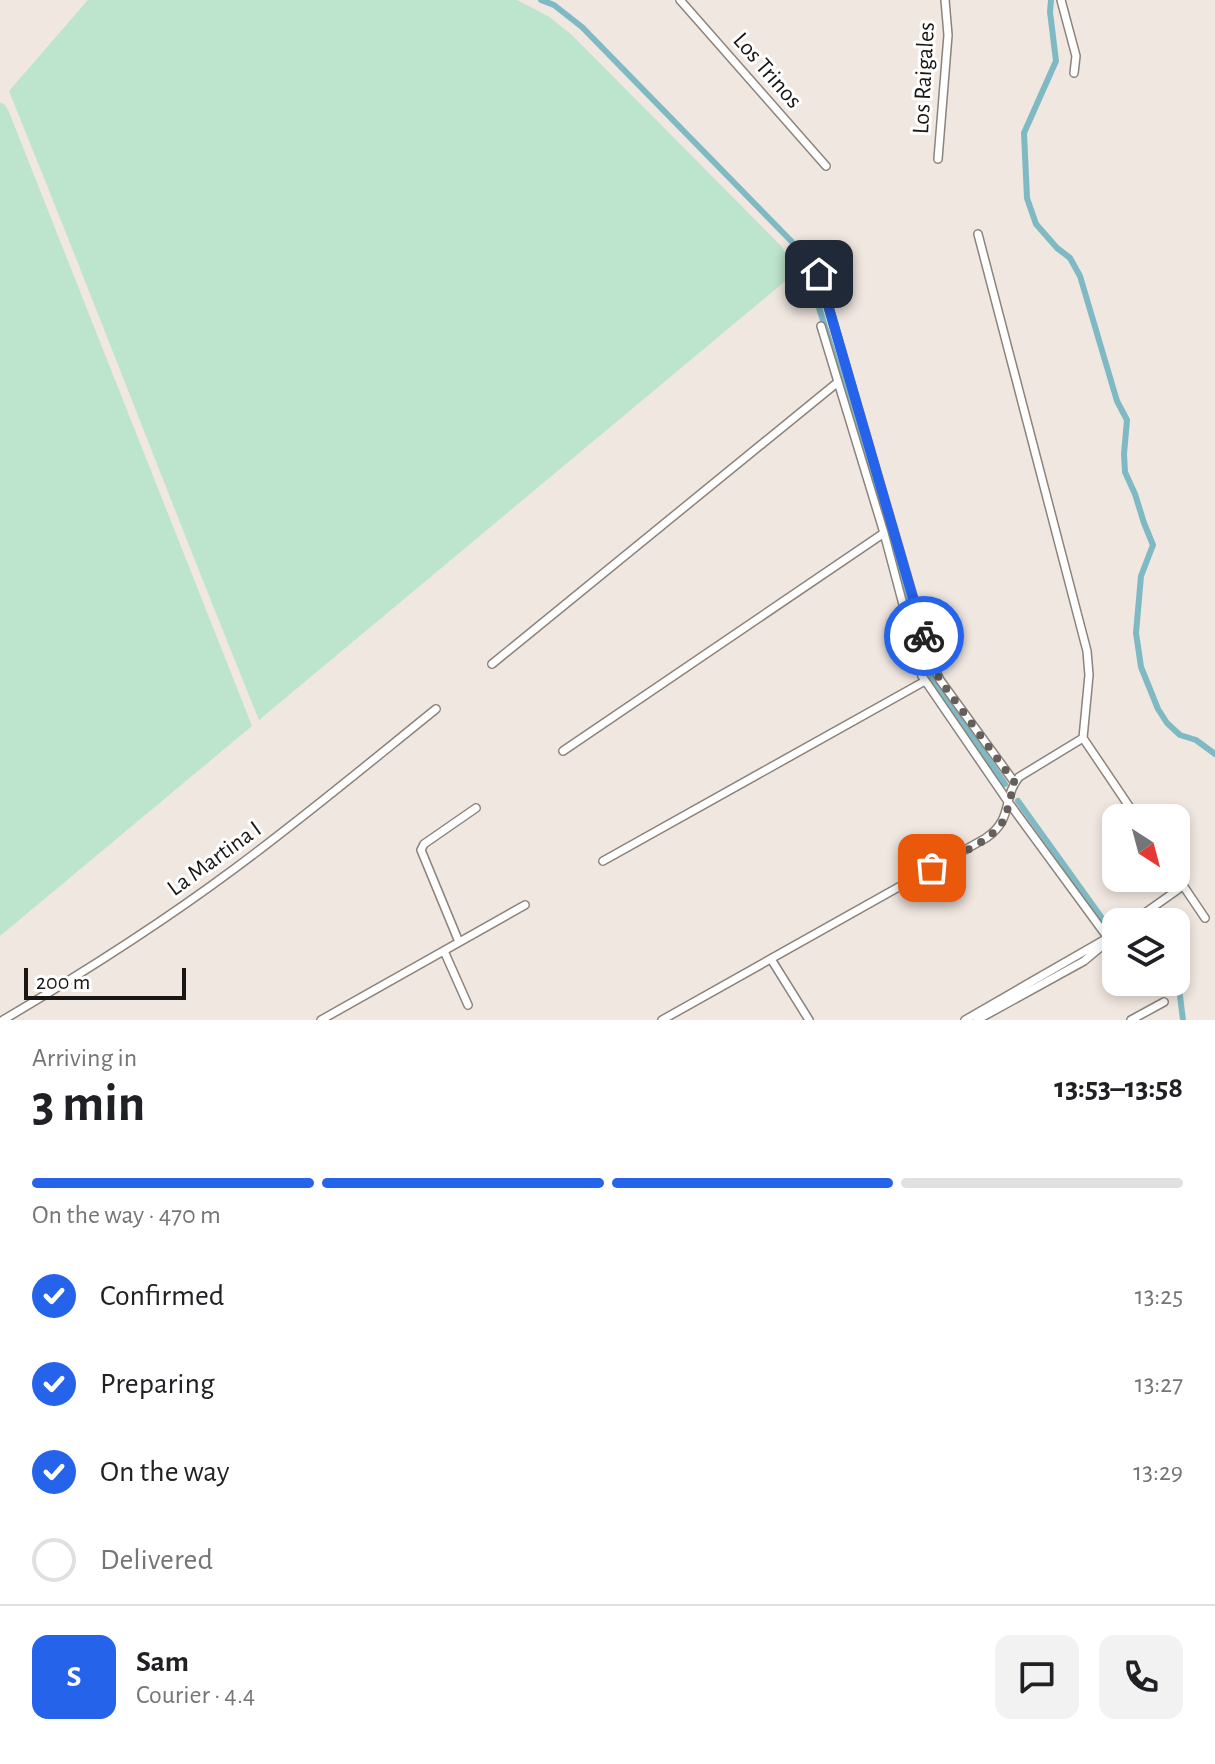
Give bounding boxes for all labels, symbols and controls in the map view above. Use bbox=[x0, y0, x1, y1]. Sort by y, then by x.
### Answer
street label: Los Raigales bbox=[909, 21, 939, 135]
street label: Los Trinos bbox=[728, 28, 806, 113]
pin bbox=[785, 240, 853, 308]
icon: home bbox=[797, 252, 841, 296]
courier bbox=[884, 596, 964, 676]
icon: bike bbox=[902, 614, 946, 658]
north arrow bbox=[1102, 804, 1190, 892]
map controls bbox=[1102, 804, 1190, 996]
street label: La Martina I bbox=[163, 817, 266, 901]
pin bbox=[898, 834, 966, 902]
icon: bag bbox=[910, 846, 954, 890]
button: layers bbox=[1102, 908, 1190, 996]
scale bar bbox=[24, 964, 186, 1000]
text: 200 m bbox=[36, 971, 90, 993]
text: Arriving in bbox=[32, 1045, 137, 1071]
text: 13:53–13:58 bbox=[1054, 1073, 1183, 1103]
text: 3 min bbox=[32, 1078, 145, 1130]
text: On the way · 470 m bbox=[32, 1202, 221, 1228]
icon: check bbox=[32, 1274, 76, 1318]
text: Confirmed bbox=[100, 1281, 224, 1311]
text: 13:25 bbox=[1135, 1283, 1183, 1309]
icon: check bbox=[32, 1362, 76, 1406]
text: Preparing bbox=[100, 1369, 215, 1399]
text: 13:27 bbox=[1135, 1371, 1183, 1397]
icon: check bbox=[32, 1450, 76, 1494]
text: On the way bbox=[100, 1457, 229, 1487]
text: 13:29 bbox=[1133, 1459, 1183, 1485]
text: Delivered bbox=[100, 1545, 213, 1575]
button: chat bbox=[995, 1635, 1079, 1719]
button: phone bbox=[1099, 1635, 1183, 1719]
text: Sam bbox=[136, 1647, 189, 1677]
text: S bbox=[67, 1662, 81, 1692]
text: Courier · 4.4 bbox=[136, 1682, 255, 1708]

